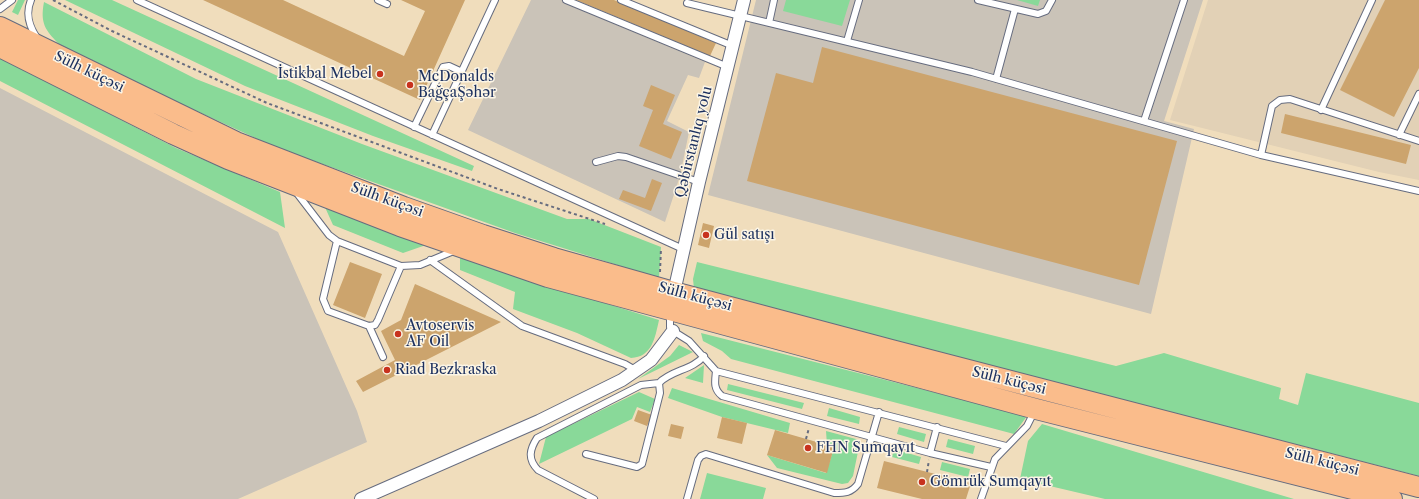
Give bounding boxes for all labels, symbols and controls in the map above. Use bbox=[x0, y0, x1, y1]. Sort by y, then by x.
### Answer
street label: Sülh küçəsi bbox=[51, 48, 127, 96]
place label: İstikbal Mebel bbox=[278, 66, 372, 82]
marker: İstikbal Mebel bbox=[375, 69, 385, 79]
place label: McDonalds BağçaŞəhər bbox=[418, 69, 496, 102]
marker: McDonalds BağçaŞəhər bbox=[405, 80, 415, 90]
street label: Qəbirstanlıq yolu bbox=[672, 84, 716, 200]
street label: Sülh küçəsi bbox=[349, 179, 425, 221]
place label: Gül satışı bbox=[714, 227, 775, 243]
marker: Gül satışı bbox=[701, 230, 711, 240]
street label: Sülh küçəsi bbox=[656, 279, 734, 315]
place label: Avtoservis AF Oil bbox=[406, 318, 474, 350]
marker: Avtoservis AF Oil bbox=[393, 329, 403, 339]
place label: Riad Bezkraska bbox=[395, 362, 497, 378]
street label: Sülh küçəsi bbox=[970, 364, 1048, 398]
marker: Riad Bezkraska bbox=[382, 365, 392, 375]
place label: FHN Sumqayıt bbox=[816, 440, 915, 456]
marker: FHN Sumqayıt bbox=[803, 443, 813, 453]
street label: Sülh küçəsi bbox=[1283, 445, 1361, 479]
place label: Gömrük Sumqayıt bbox=[930, 474, 1052, 490]
marker: Gömrük Sumqayıt bbox=[917, 477, 927, 487]

